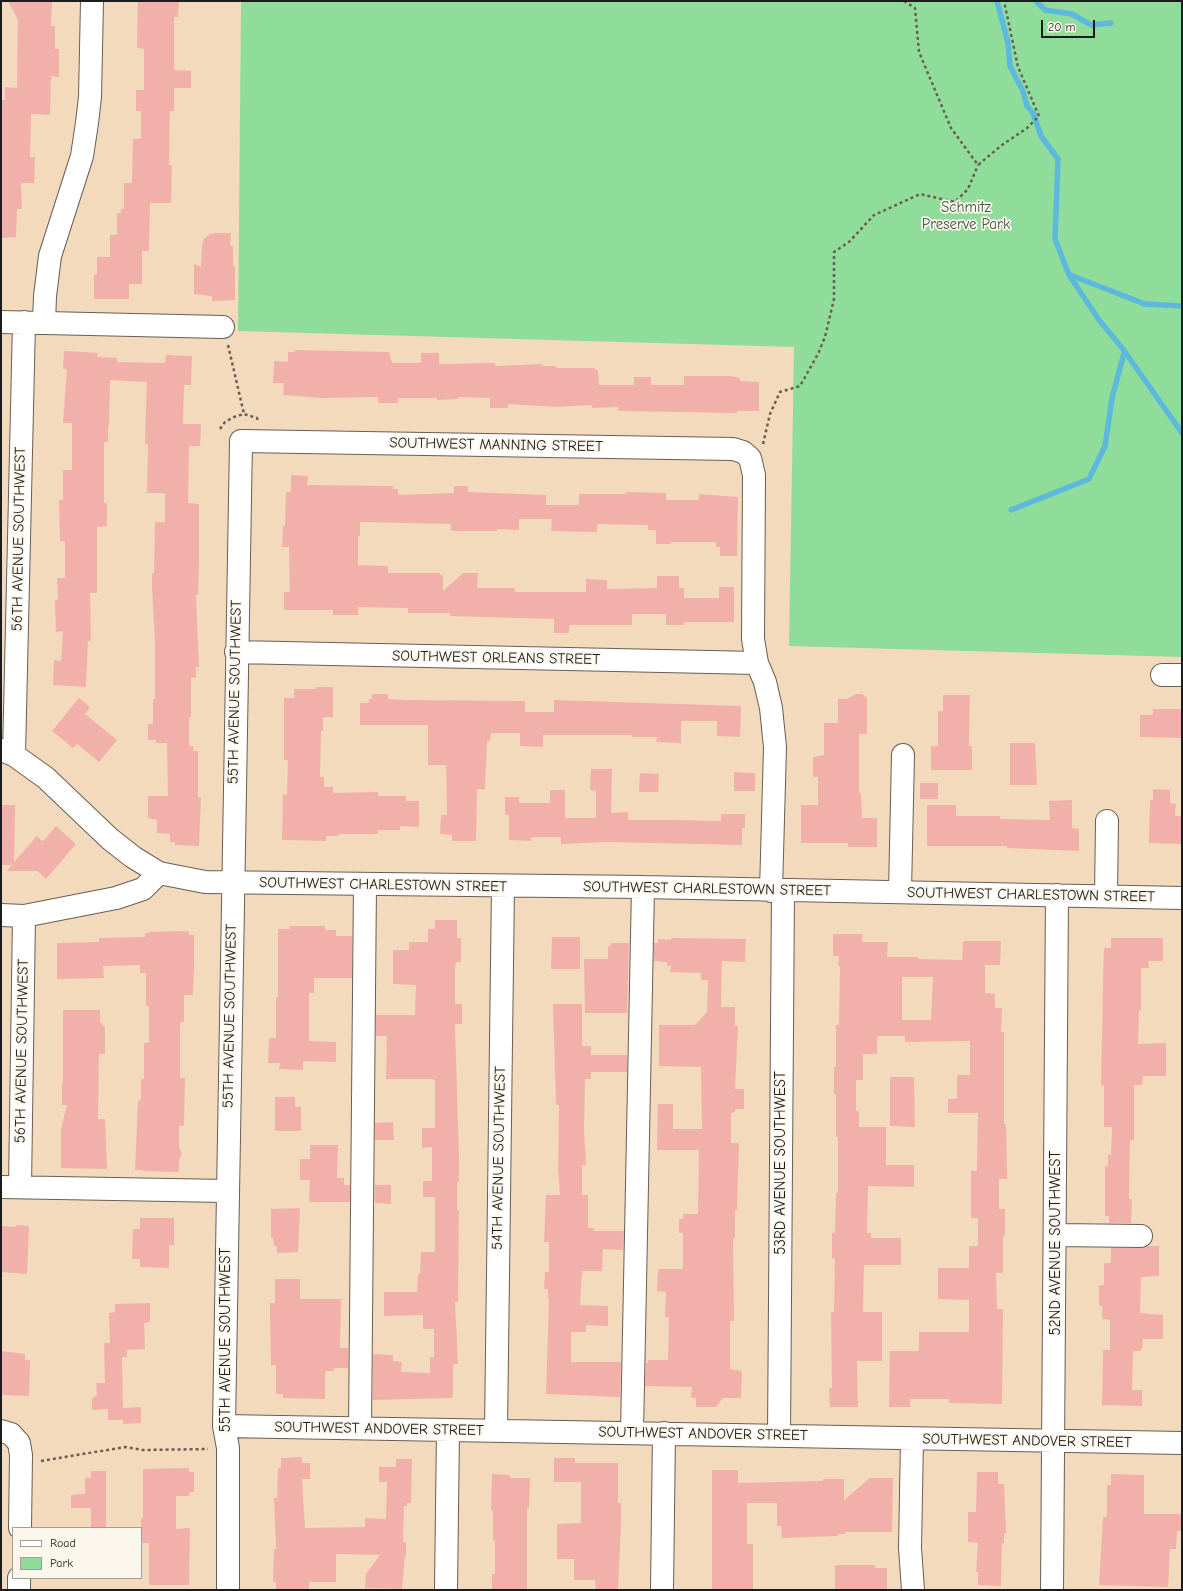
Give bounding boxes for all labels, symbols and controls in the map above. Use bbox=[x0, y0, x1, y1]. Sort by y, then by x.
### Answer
scale bar bbox=[1043, 12, 1097, 38]
text: 20 m bbox=[1048, 20, 1076, 34]
park label: Schmitz Preserve Park bbox=[922, 199, 1010, 234]
street label: SOUTHWEST MANNING STREET bbox=[389, 434, 603, 456]
street label: 56TH AVENUE SOUTHWEST bbox=[8, 447, 30, 631]
street label: 55TH AVENUE SOUTHWEST bbox=[224, 600, 246, 784]
street label: SOUTHWEST ORLEANS STREET bbox=[392, 647, 600, 669]
street label: SOUTHWEST CHARLESTOWN STREET bbox=[259, 874, 507, 896]
street label: SOUTHWEST CHARLESTOWN STREET bbox=[583, 878, 831, 900]
street label: SOUTHWEST CHARLESTOWN STREET bbox=[907, 884, 1155, 906]
street label: 55TH AVENUE SOUTHWEST bbox=[219, 924, 241, 1108]
street label: 56TH AVENUE SOUTHWEST bbox=[11, 959, 33, 1143]
street label: 54TH AVENUE SOUTHWEST bbox=[488, 1066, 510, 1250]
street label: 53RD AVENUE SOUTHWEST bbox=[772, 1071, 790, 1255]
street label: 52ND AVENUE SOUTHWEST bbox=[1047, 1151, 1065, 1335]
street label: 55TH AVENUE SOUTHWEST bbox=[217, 1248, 235, 1432]
street label: SOUTHWEST ANDOVER STREET bbox=[274, 1418, 484, 1440]
street label: SOUTHWEST ANDOVER STREET bbox=[598, 1423, 808, 1445]
street label: SOUTHWEST ANDOVER STREET bbox=[922, 1430, 1132, 1452]
legend bbox=[12, 1527, 142, 1579]
text: Road bbox=[50, 1536, 76, 1550]
text: Park bbox=[50, 1556, 73, 1570]

